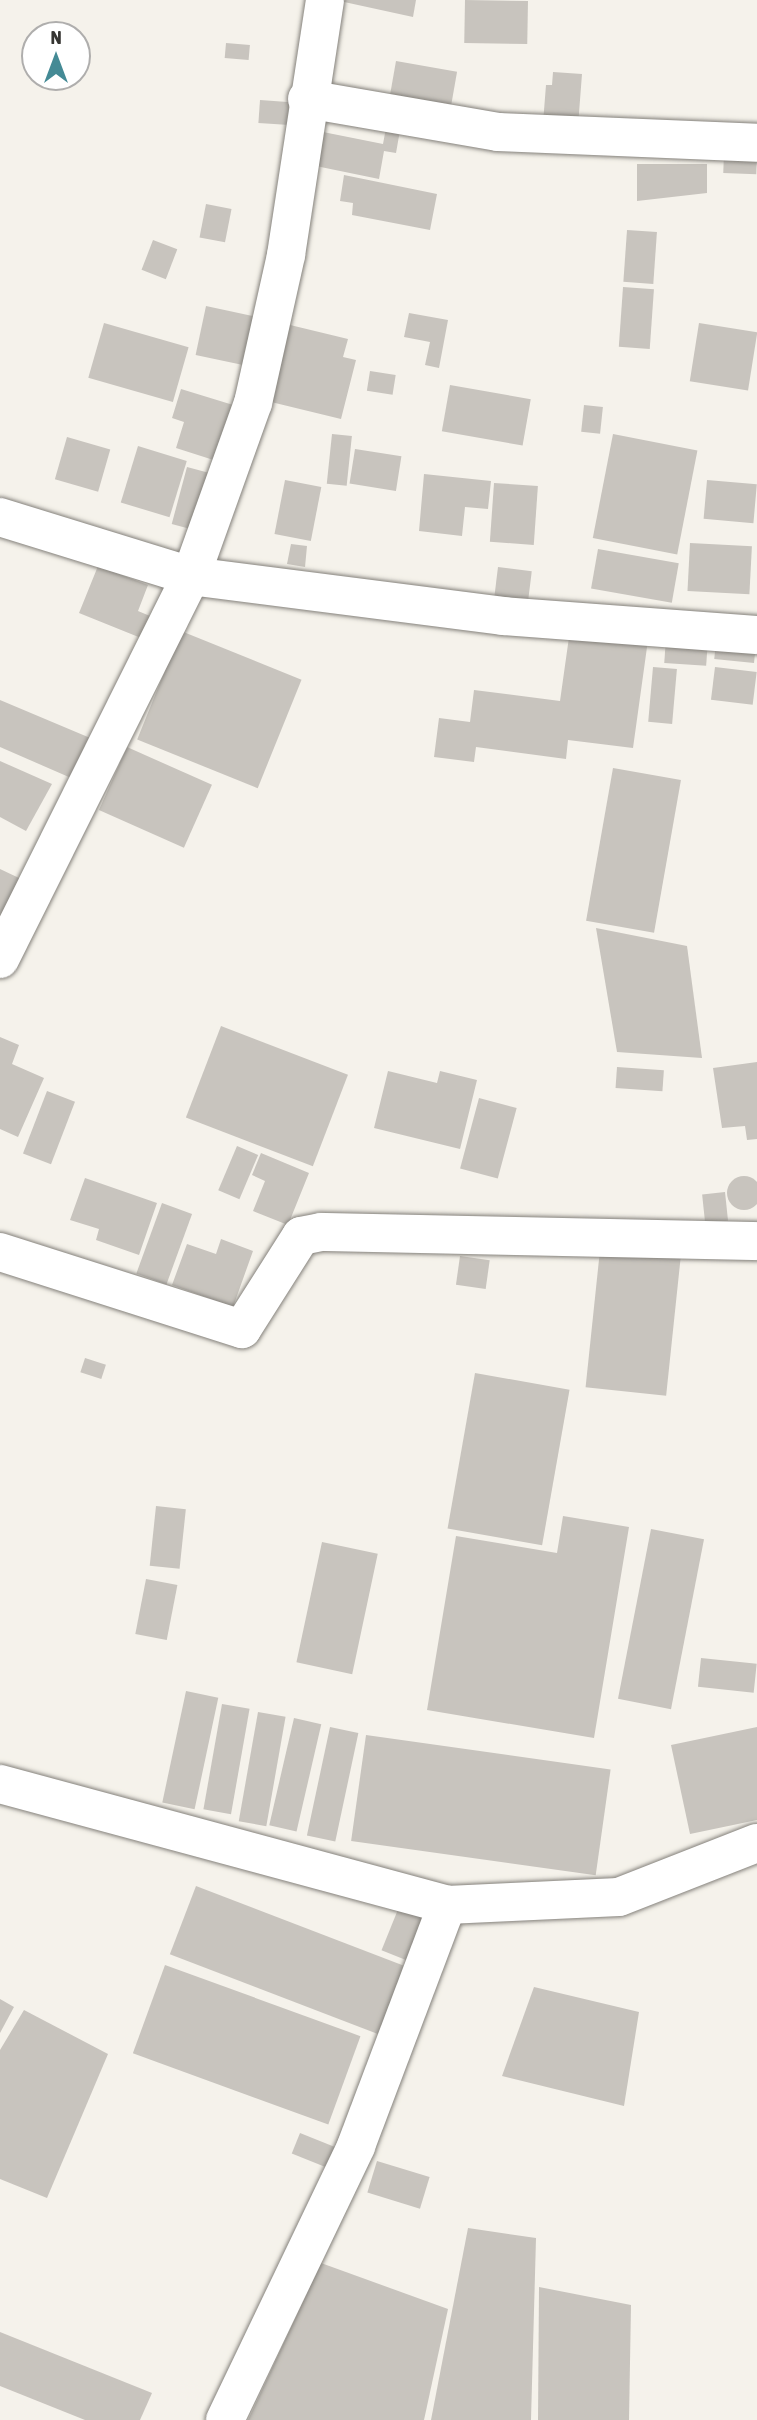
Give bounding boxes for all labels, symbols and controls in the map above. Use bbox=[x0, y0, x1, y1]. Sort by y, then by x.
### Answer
north arrow bbox=[21, 21, 91, 91]
text: N bbox=[50, 26, 62, 48]

